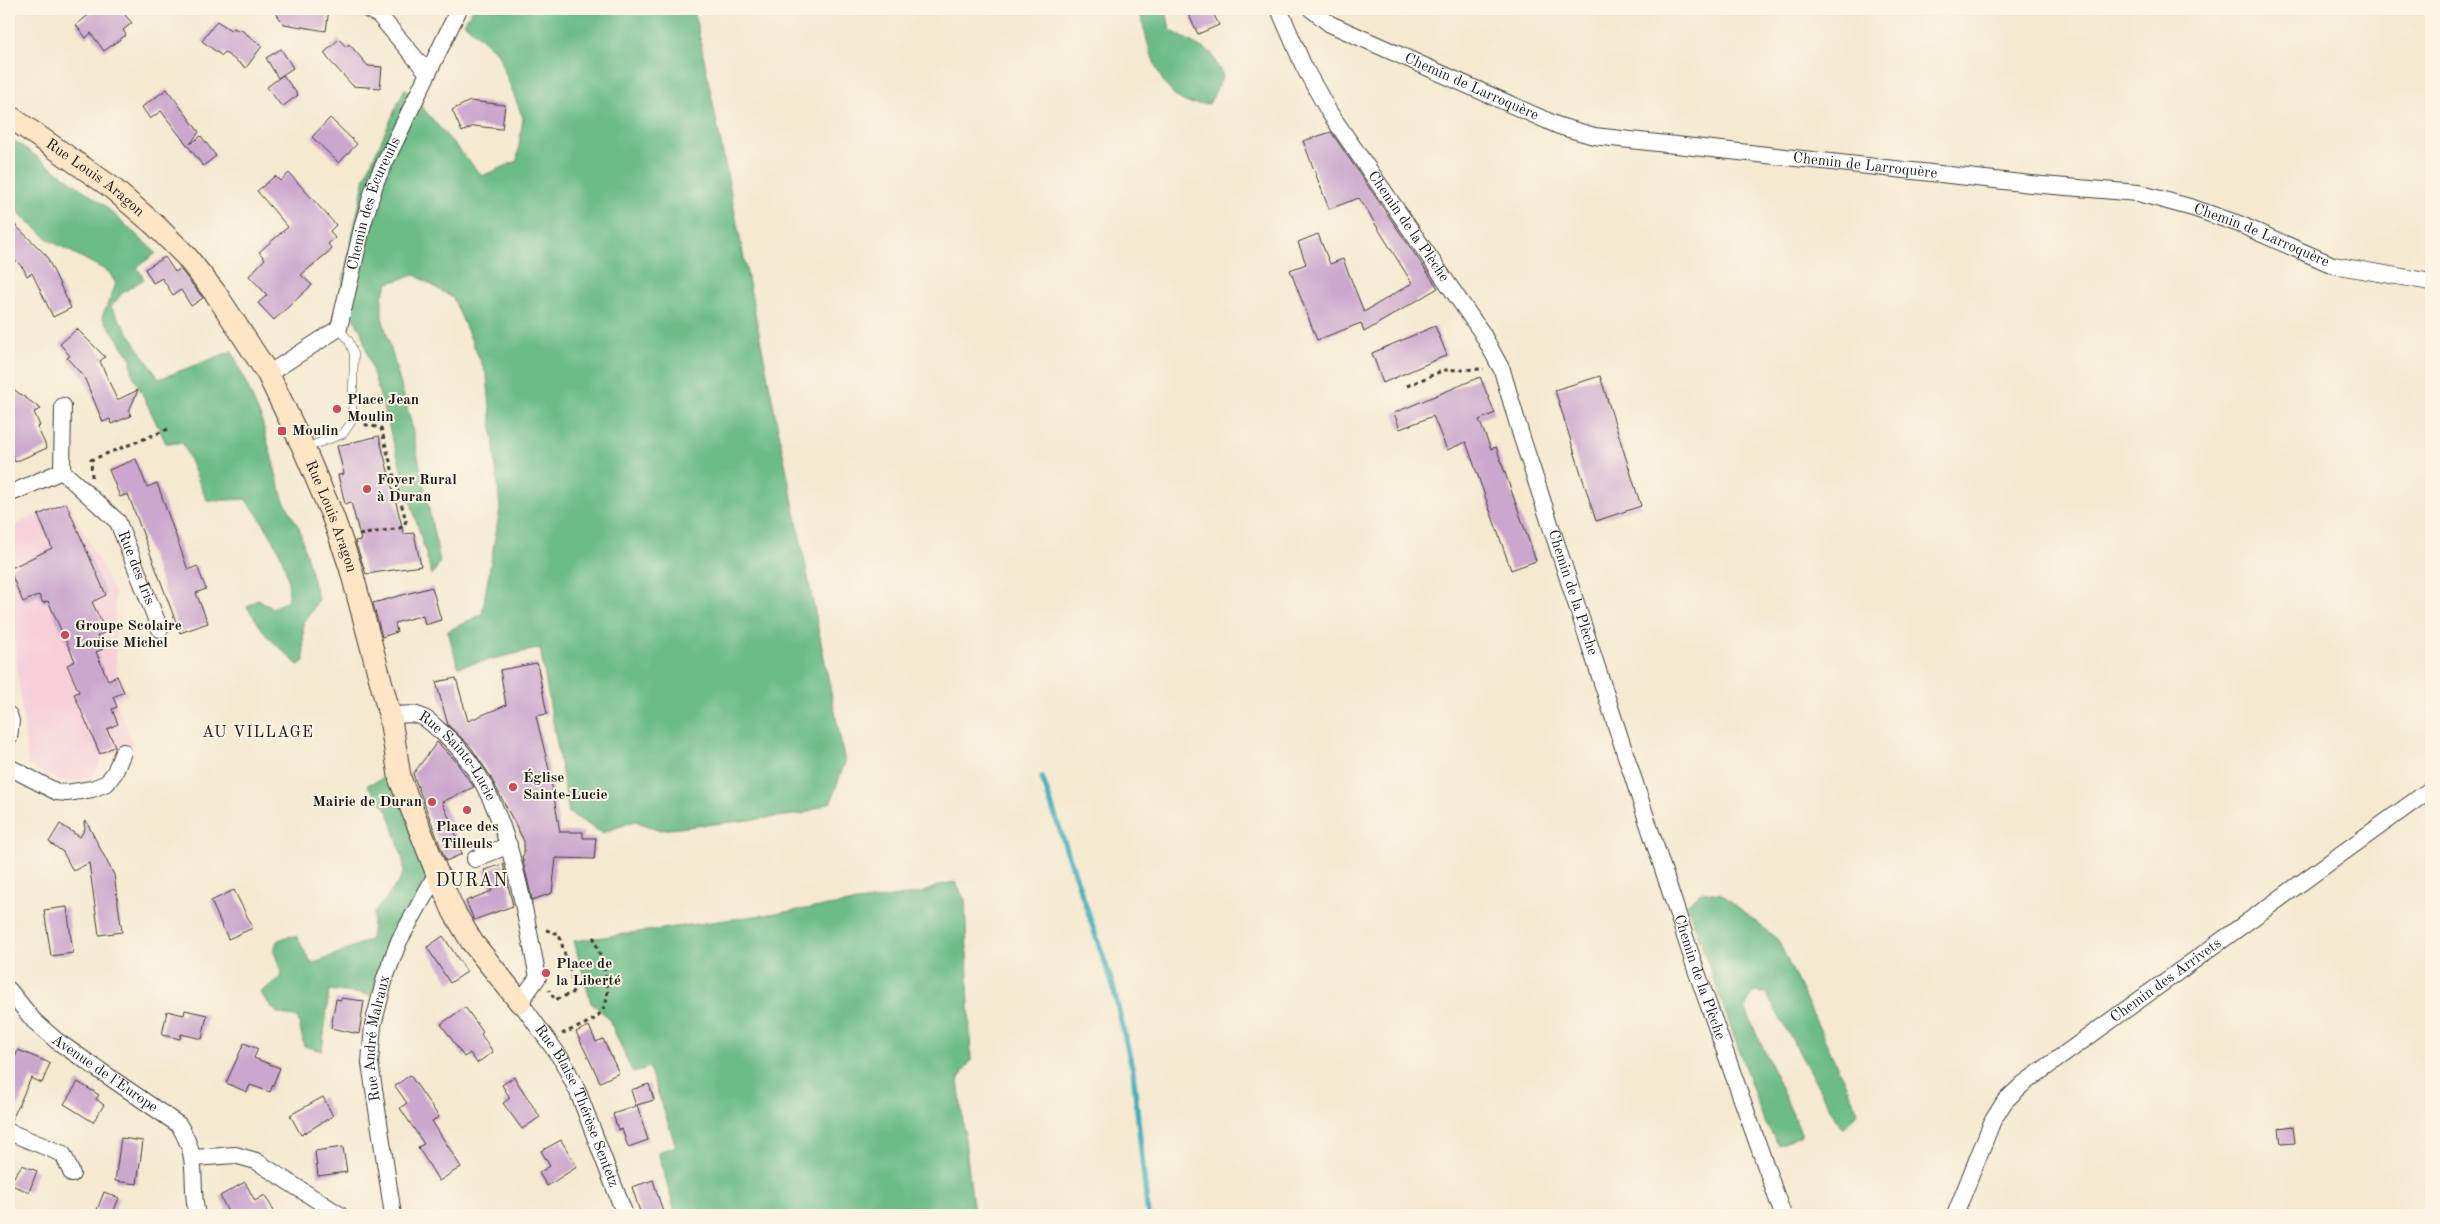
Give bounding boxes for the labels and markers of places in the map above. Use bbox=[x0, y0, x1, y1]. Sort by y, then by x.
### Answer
place label: Place Jean Moulin bbox=[347, 393, 419, 425]
marker: Place Jean Moulin bbox=[331, 403, 343, 415]
place label: Moulin bbox=[292, 424, 339, 439]
marker: Moulin bbox=[276, 425, 288, 437]
place label: Foyer Rural à Duran bbox=[377, 473, 457, 505]
marker: Foyer Rural à Duran bbox=[361, 483, 373, 495]
place label: Groupe Scolaire Louise Michel bbox=[75, 619, 182, 651]
marker: Groupe Scolaire Louise Michel bbox=[59, 629, 71, 641]
place label: Église Sainte-Lucie bbox=[523, 768, 608, 803]
marker: Église Sainte-Lucie bbox=[507, 781, 519, 793]
place label: Mairie de Duran bbox=[312, 795, 422, 810]
marker: Mairie de Duran bbox=[426, 796, 438, 808]
marker: Place des Tilleuls bbox=[461, 804, 473, 816]
place label: Place des Tilleuls bbox=[436, 820, 498, 852]
place label: Place de la Liberté bbox=[556, 957, 621, 989]
marker: Place de la Liberté bbox=[540, 967, 552, 979]

